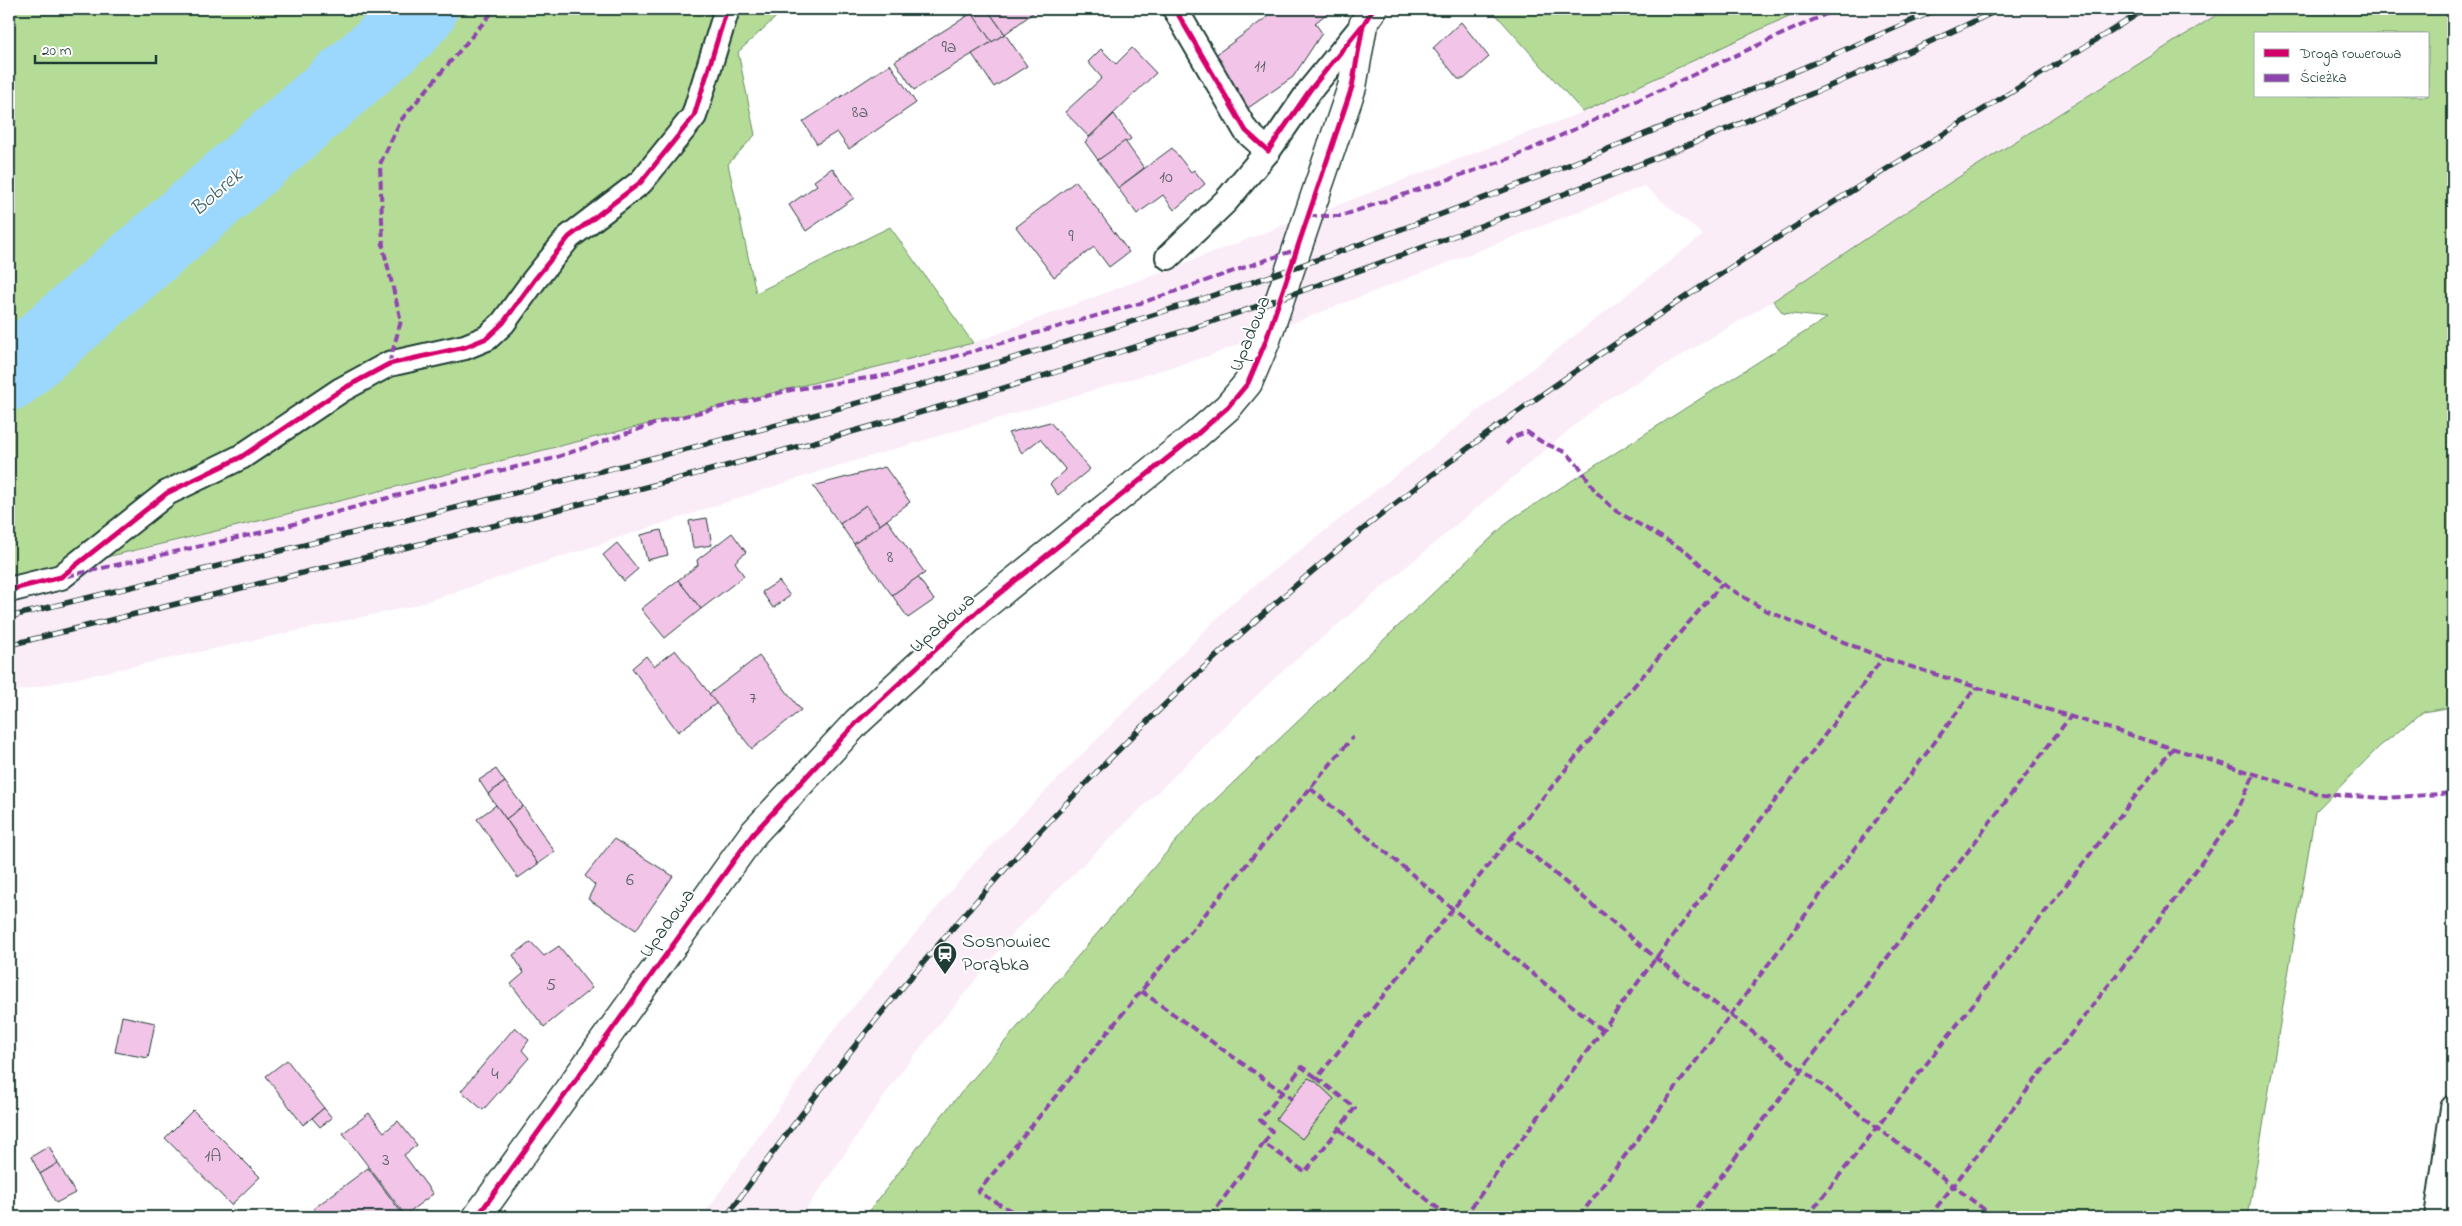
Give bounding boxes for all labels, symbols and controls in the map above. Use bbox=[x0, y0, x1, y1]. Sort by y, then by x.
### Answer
scale bar bbox=[35, 32, 156, 64]
legend bbox=[2254, 32, 2430, 98]
house number: 9a bbox=[941, 35, 957, 61]
text: 20 m bbox=[42, 40, 72, 62]
text: Droga rowerowa bbox=[2299, 43, 2401, 66]
house number: 11 bbox=[1254, 54, 1266, 80]
text: Ścieżka bbox=[2300, 67, 2347, 89]
house number: 8a bbox=[852, 100, 868, 126]
water label: Bobrek bbox=[184, 161, 250, 224]
house number: 10 bbox=[1159, 165, 1173, 191]
house number: 9 bbox=[1068, 224, 1074, 250]
street label: Upadowa bbox=[1223, 292, 1279, 376]
house number: 8 bbox=[887, 545, 894, 571]
street label: Upadowa bbox=[904, 586, 982, 662]
house number: 7 bbox=[749, 686, 757, 712]
house number: 6 bbox=[626, 868, 634, 894]
street label: Upadowa bbox=[633, 883, 703, 965]
place label: Sosnowiec Porąbka bbox=[962, 928, 1050, 980]
station icon: Sosnowiec Porąbka bbox=[932, 941, 958, 975]
house number: 5 bbox=[546, 973, 556, 999]
house number: 4 bbox=[491, 1062, 499, 1088]
house number: 1A bbox=[205, 1144, 221, 1170]
house number: 3 bbox=[382, 1148, 390, 1174]

